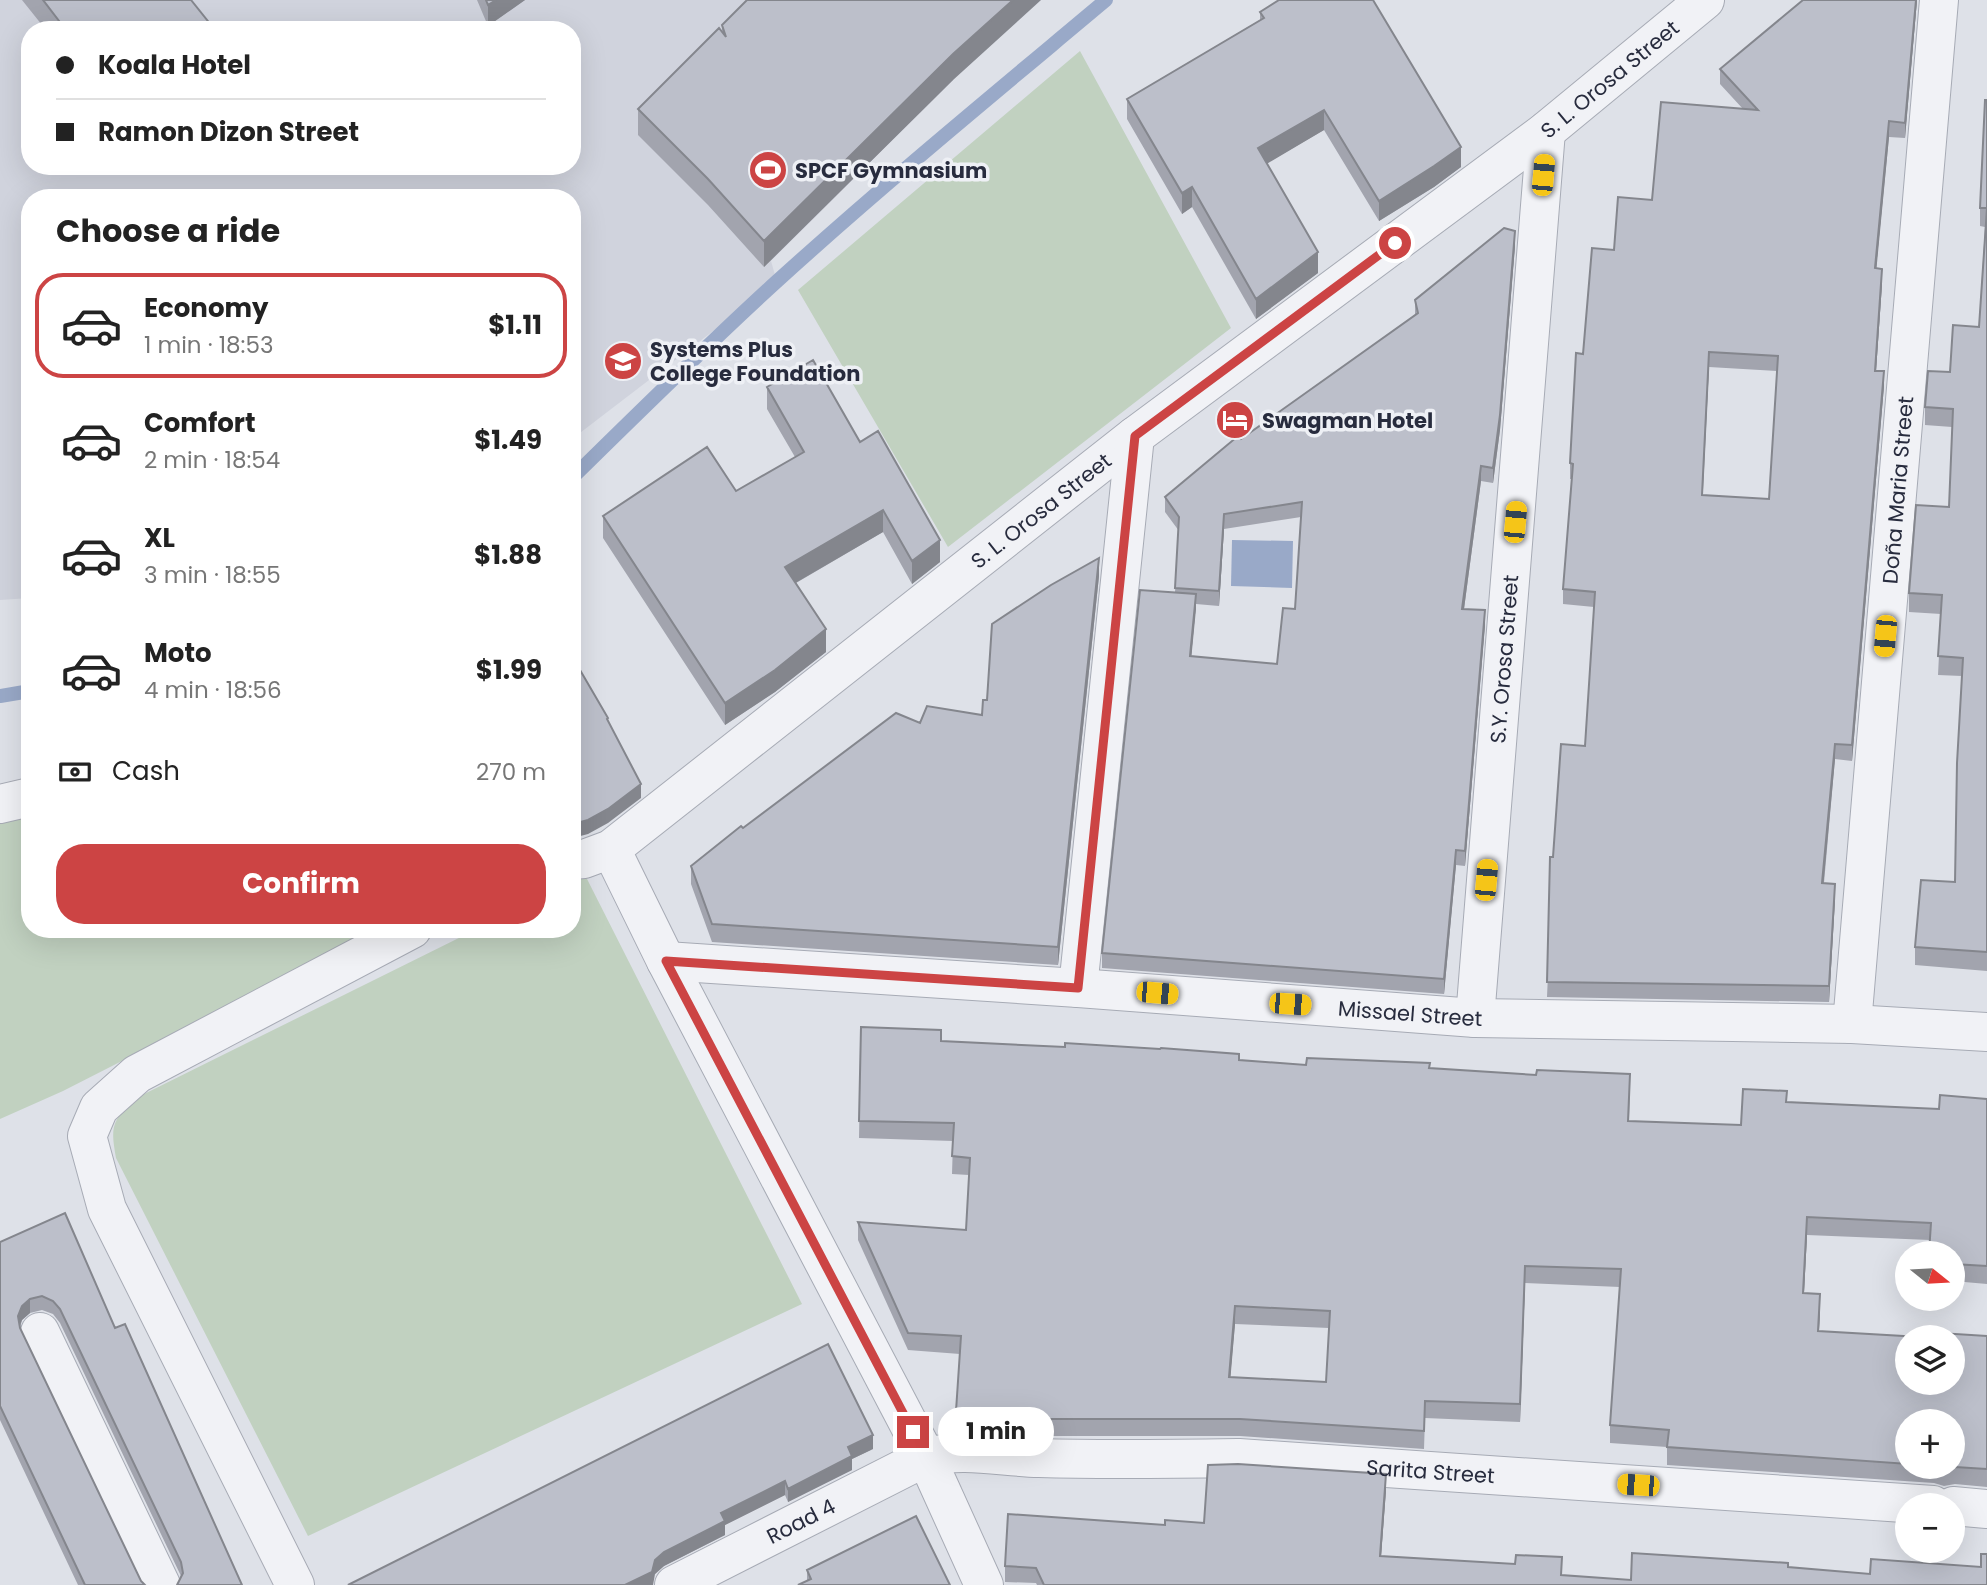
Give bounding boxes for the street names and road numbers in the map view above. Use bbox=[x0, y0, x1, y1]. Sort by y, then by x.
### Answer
street label: S. L. Orosa Street bbox=[1534, 13, 1685, 145]
street label: Doña Maria Street bbox=[1875, 395, 1920, 585]
street label: S. L. Orosa Street bbox=[964, 446, 1117, 575]
street label: S.Y. Orosa Street bbox=[1483, 574, 1525, 745]
street label: Missael Street bbox=[1337, 993, 1483, 1033]
street label: Sarita Street bbox=[1365, 1452, 1496, 1490]
street label: Road 4 bbox=[761, 1491, 840, 1550]

